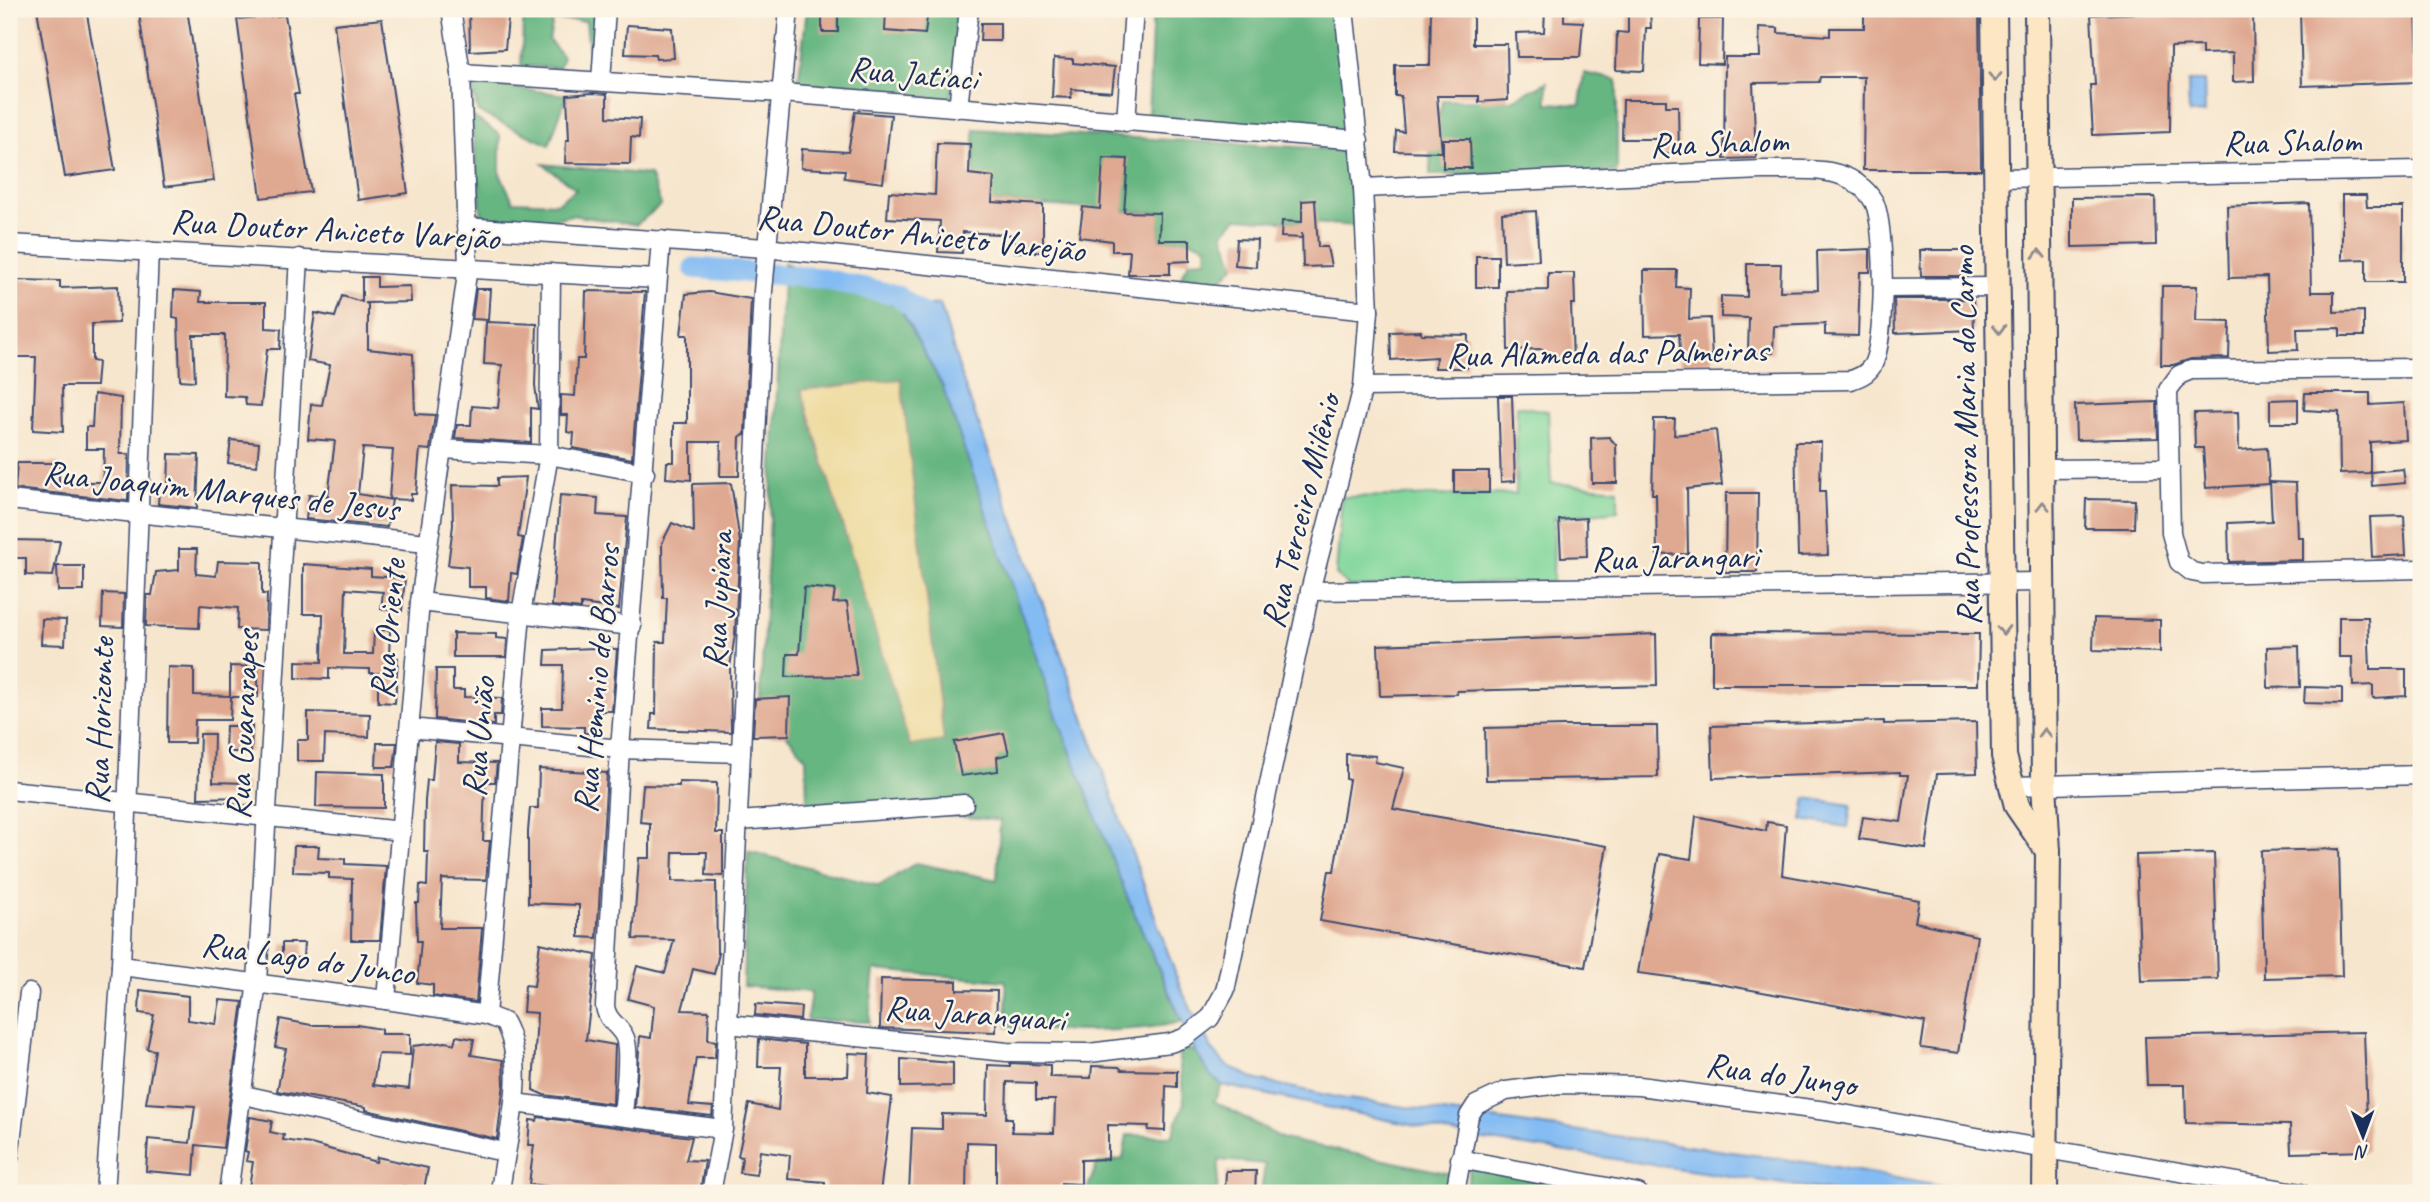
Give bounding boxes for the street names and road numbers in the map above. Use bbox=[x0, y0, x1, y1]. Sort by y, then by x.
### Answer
street label: Rua Jatiaci bbox=[847, 45, 984, 102]
street label: Rua Shalom bbox=[1649, 118, 1790, 167]
street label: Rua Shalom bbox=[2222, 118, 2363, 165]
street label: Rua Doutor Aniceto Varejão bbox=[755, 194, 1089, 273]
street label: Rua Doutor Aniceto Varejão bbox=[169, 198, 502, 261]
street label: Rua Professora Maria do Carmo bbox=[1940, 244, 1991, 626]
street label: Rua Alameda das Palmeiras bbox=[1446, 327, 1771, 378]
street label: Rua Terceiro Milênio bbox=[1250, 386, 1352, 633]
street label: Rua Joaquim Marques de Jesus bbox=[41, 449, 404, 532]
street label: Rua Jupiara bbox=[691, 527, 744, 670]
street label: Rua Jarangari bbox=[1591, 533, 1764, 581]
street label: Rua Heminio de Barros bbox=[562, 540, 631, 815]
street label: Rua Oriente bbox=[359, 555, 416, 701]
street label: Rua Guararapes bbox=[215, 626, 270, 821]
street label: Rua Horizonte bbox=[74, 634, 125, 805]
street label: Rua União bbox=[451, 674, 506, 799]
street label: Rua Lago do Junco bbox=[199, 921, 419, 996]
street label: Rua Jaranguari bbox=[883, 985, 1071, 1043]
street label: Rua do Jungo bbox=[1703, 1042, 1863, 1108]

